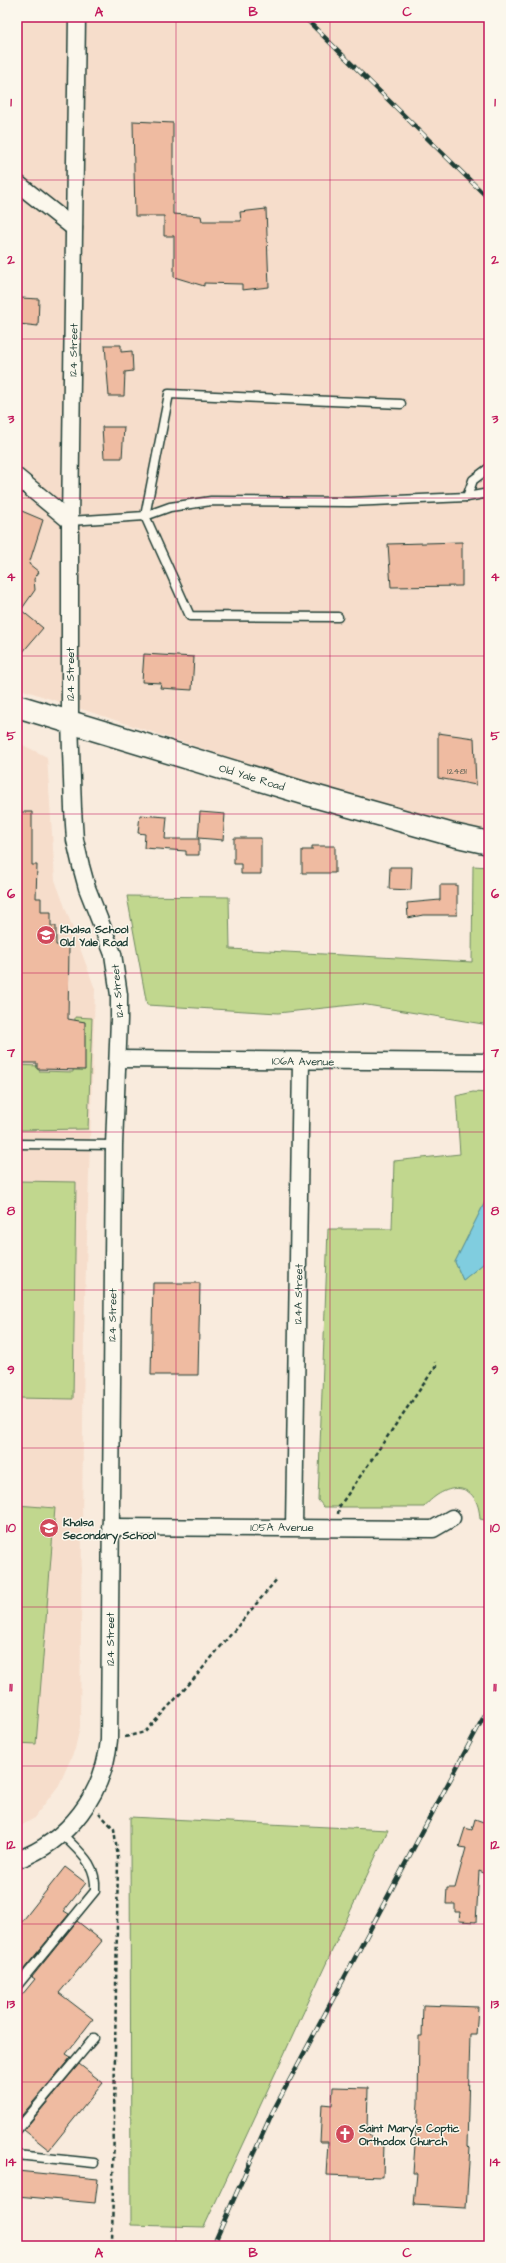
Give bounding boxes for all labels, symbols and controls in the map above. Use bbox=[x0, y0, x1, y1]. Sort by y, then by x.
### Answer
text: A bbox=[95, 3, 104, 21]
text: B bbox=[248, 3, 258, 21]
text: C bbox=[402, 3, 412, 21]
text: 1 bbox=[10, 93, 12, 111]
text: 1 bbox=[494, 93, 496, 111]
text: 2 bbox=[6, 251, 15, 269]
text: 2 bbox=[490, 251, 499, 269]
street label: 124 Street bbox=[66, 323, 81, 377]
text: 3 bbox=[7, 410, 15, 428]
text: 3 bbox=[491, 410, 499, 428]
text: 4 bbox=[7, 568, 16, 586]
text: 4 bbox=[491, 568, 500, 586]
street label: 124 Street bbox=[63, 647, 78, 701]
text: 5 bbox=[6, 727, 16, 745]
text: 5 bbox=[490, 727, 500, 745]
street label: Old Yale Road bbox=[217, 760, 287, 795]
house number: 12481 bbox=[447, 765, 467, 778]
text: 6 bbox=[7, 885, 16, 903]
text: 6 bbox=[491, 885, 500, 903]
place label: Khalsa School Old Yale Road bbox=[60, 922, 129, 950]
school or university icon: Khalsa School Old Yale Road bbox=[35, 924, 57, 946]
street label: 124 Street bbox=[108, 963, 127, 1018]
text: 7 bbox=[6, 1044, 16, 1062]
text: 7 bbox=[490, 1044, 500, 1062]
street label: 106A Avenue bbox=[272, 1053, 334, 1070]
text: 8 bbox=[7, 1202, 16, 1220]
text: 8 bbox=[491, 1202, 500, 1220]
street label: 124A Street bbox=[290, 1263, 307, 1324]
street label: 124 Street bbox=[105, 1288, 120, 1342]
text: 9 bbox=[7, 1361, 15, 1379]
text: 9 bbox=[491, 1361, 499, 1379]
place label: Khalsa Secondary School bbox=[62, 1515, 156, 1545]
school or university icon: Khalsa Secondary School bbox=[38, 1517, 60, 1539]
text: 10 bbox=[6, 1519, 17, 1537]
text: 10 bbox=[490, 1519, 501, 1537]
street label: 105A Avenue bbox=[250, 1520, 314, 1535]
street label: 124 Street bbox=[103, 1612, 118, 1666]
text: 11 bbox=[9, 1678, 13, 1696]
text: 11 bbox=[493, 1678, 497, 1696]
text: 12 bbox=[6, 1836, 16, 1854]
text: 12 bbox=[490, 1836, 500, 1854]
text: 13 bbox=[7, 1995, 16, 2013]
text: 13 bbox=[491, 1995, 500, 2013]
place label: Saint Mary's Coptic Orthodox Church bbox=[358, 2121, 459, 2149]
church icon: Saint Mary's Coptic Orthodox Church bbox=[334, 2123, 356, 2145]
text: 14 bbox=[6, 2153, 16, 2171]
text: 14 bbox=[490, 2153, 500, 2171]
text: A bbox=[95, 2244, 104, 2262]
text: B bbox=[248, 2244, 258, 2262]
text: C bbox=[402, 2244, 412, 2262]

